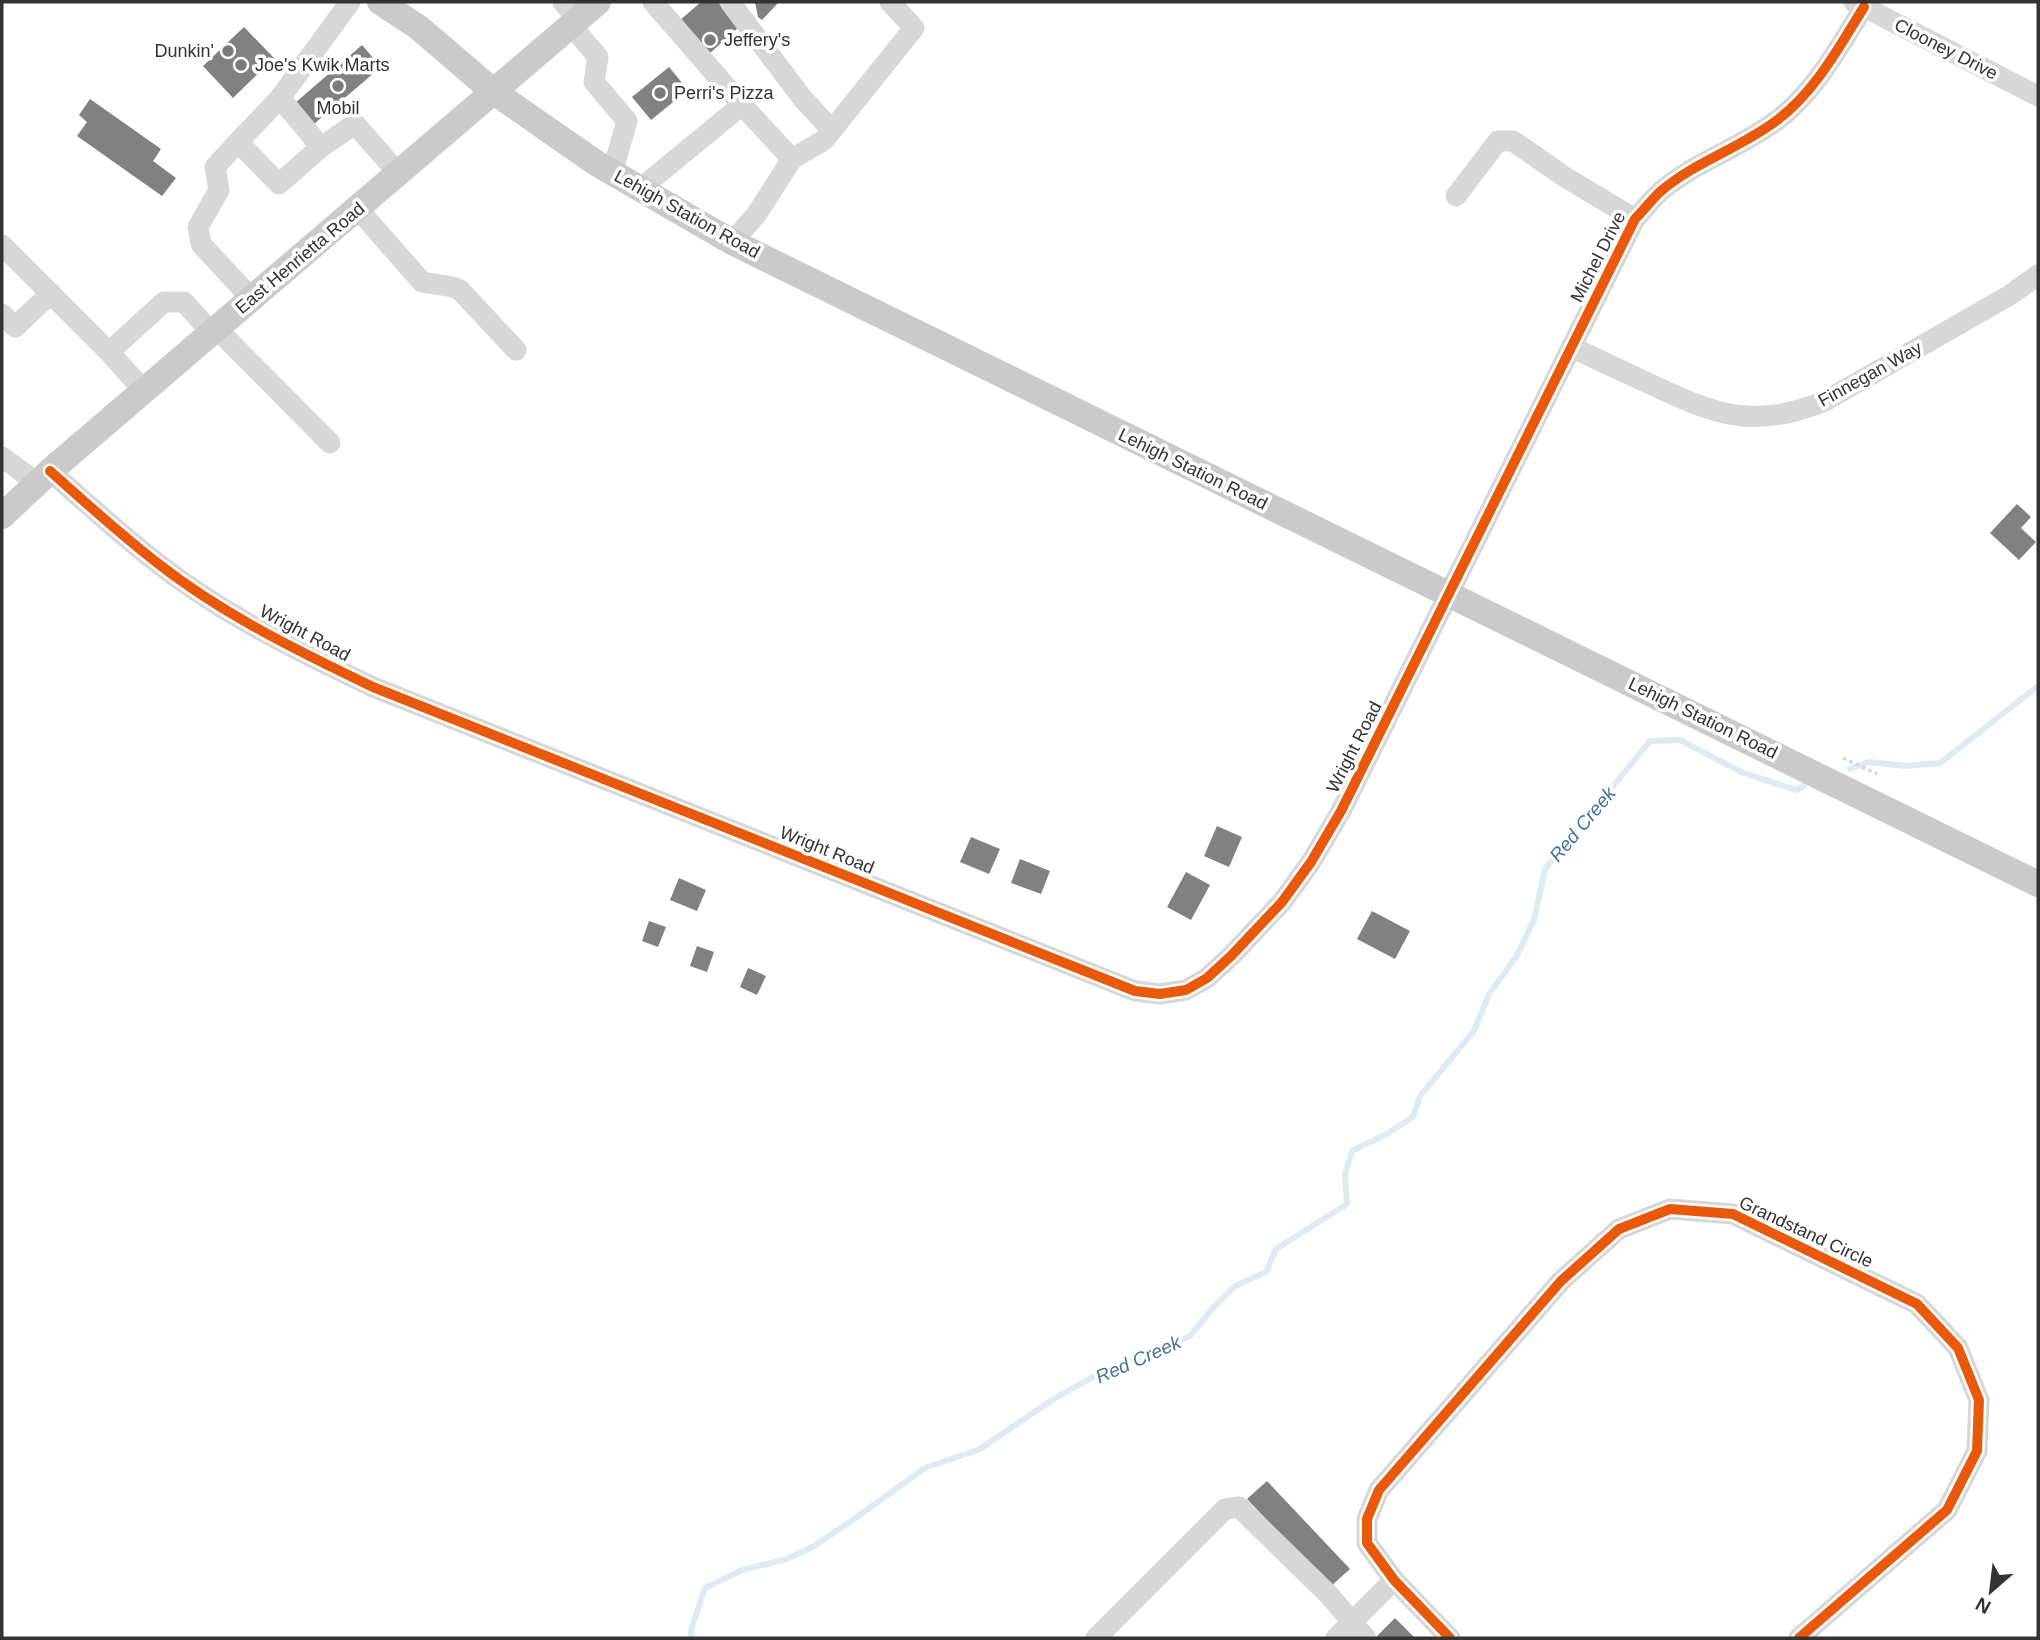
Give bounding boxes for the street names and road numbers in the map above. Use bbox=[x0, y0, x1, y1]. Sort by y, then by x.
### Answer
street label: Clooney Drive bbox=[1891, 14, 2001, 84]
street label: Lehigh Station Road bbox=[611, 166, 763, 262]
street label: East Henrietta Road bbox=[231, 198, 369, 318]
street label: Michel Drive bbox=[1567, 208, 1629, 306]
street label: Finnegan Way bbox=[1815, 337, 1925, 411]
street label: Lehigh Station Road bbox=[1115, 424, 1271, 514]
street label: Wright Road bbox=[256, 601, 354, 665]
street label: Lehigh Station Road bbox=[1625, 673, 1781, 763]
street label: Wright Road bbox=[1322, 698, 1386, 796]
street label: Wright Road bbox=[777, 822, 877, 878]
street label: Grandstand Circle bbox=[1736, 1192, 1876, 1272]

